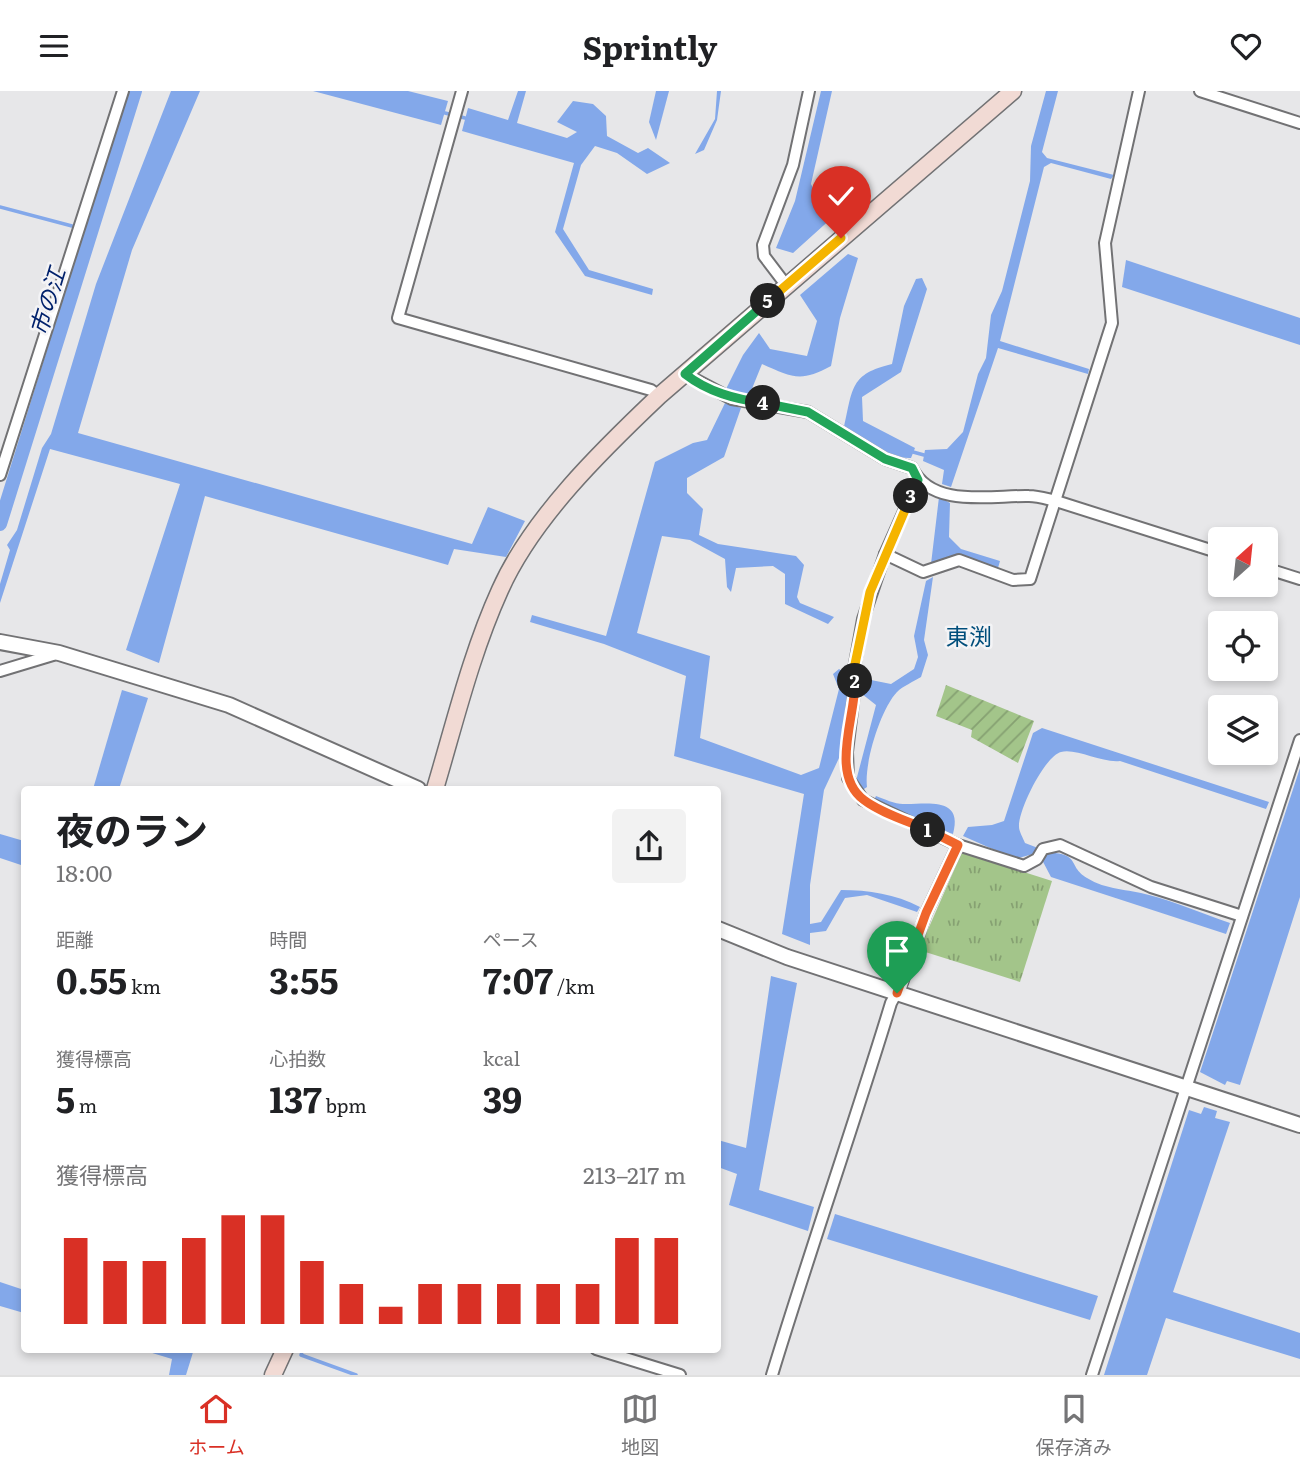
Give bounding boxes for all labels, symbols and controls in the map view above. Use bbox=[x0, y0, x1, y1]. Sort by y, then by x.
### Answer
text: Sprintly bbox=[583, 22, 717, 70]
icon: menu bbox=[35, 27, 73, 65]
icon: heart bbox=[1227, 27, 1265, 65]
pin bbox=[811, 166, 871, 238]
icon: check bbox=[822, 177, 860, 215]
water label: 市の江 bbox=[20, 260, 73, 339]
pin: 5 bbox=[750, 283, 786, 319]
text: 5 bbox=[762, 286, 773, 314]
pin: 4 bbox=[746, 385, 780, 421]
text: 4 bbox=[757, 388, 768, 416]
pin: 3 bbox=[894, 479, 928, 513]
text: 3 bbox=[905, 481, 916, 509]
north arrow bbox=[1208, 527, 1278, 597]
map controls bbox=[1208, 527, 1278, 765]
button: locate bbox=[1208, 611, 1278, 681]
district label: 東渕 bbox=[946, 618, 992, 652]
pin: 2 bbox=[838, 663, 872, 699]
text: 2 bbox=[849, 666, 860, 694]
button: layers bbox=[1208, 695, 1278, 765]
text: 夜のラン bbox=[56, 800, 208, 857]
button: share bbox=[612, 809, 686, 883]
pin: 1 bbox=[911, 813, 946, 847]
text: 1 bbox=[924, 815, 931, 843]
text: 18:00 bbox=[56, 855, 112, 889]
pin bbox=[867, 921, 927, 993]
text: 距離 bbox=[56, 925, 94, 953]
text: 時間 bbox=[269, 925, 307, 953]
text: ペース bbox=[483, 925, 539, 953]
icon: arrive bbox=[878, 932, 916, 970]
text: 0.55 bbox=[56, 953, 127, 1005]
text: 3:55 bbox=[269, 953, 338, 1005]
text: 7:07 bbox=[483, 953, 553, 1005]
text: km bbox=[127, 972, 161, 1000]
text: /km bbox=[553, 972, 595, 1000]
text: 獲得標高 bbox=[56, 1044, 132, 1072]
text: 心拍数 bbox=[269, 1044, 326, 1072]
text: kcal bbox=[483, 1044, 520, 1072]
text: 5 bbox=[56, 1072, 75, 1124]
text: 137 bbox=[269, 1072, 322, 1124]
text: 39 bbox=[483, 1072, 522, 1124]
text: m bbox=[75, 1091, 97, 1119]
text: bpm bbox=[322, 1091, 367, 1119]
text: 獲得標高 bbox=[56, 1157, 148, 1191]
text: 213–217 m bbox=[583, 1157, 686, 1191]
tab: ホーム bbox=[188, 1390, 245, 1460]
tab: 地図 bbox=[621, 1390, 659, 1460]
tab: 保存済み bbox=[1036, 1390, 1112, 1460]

